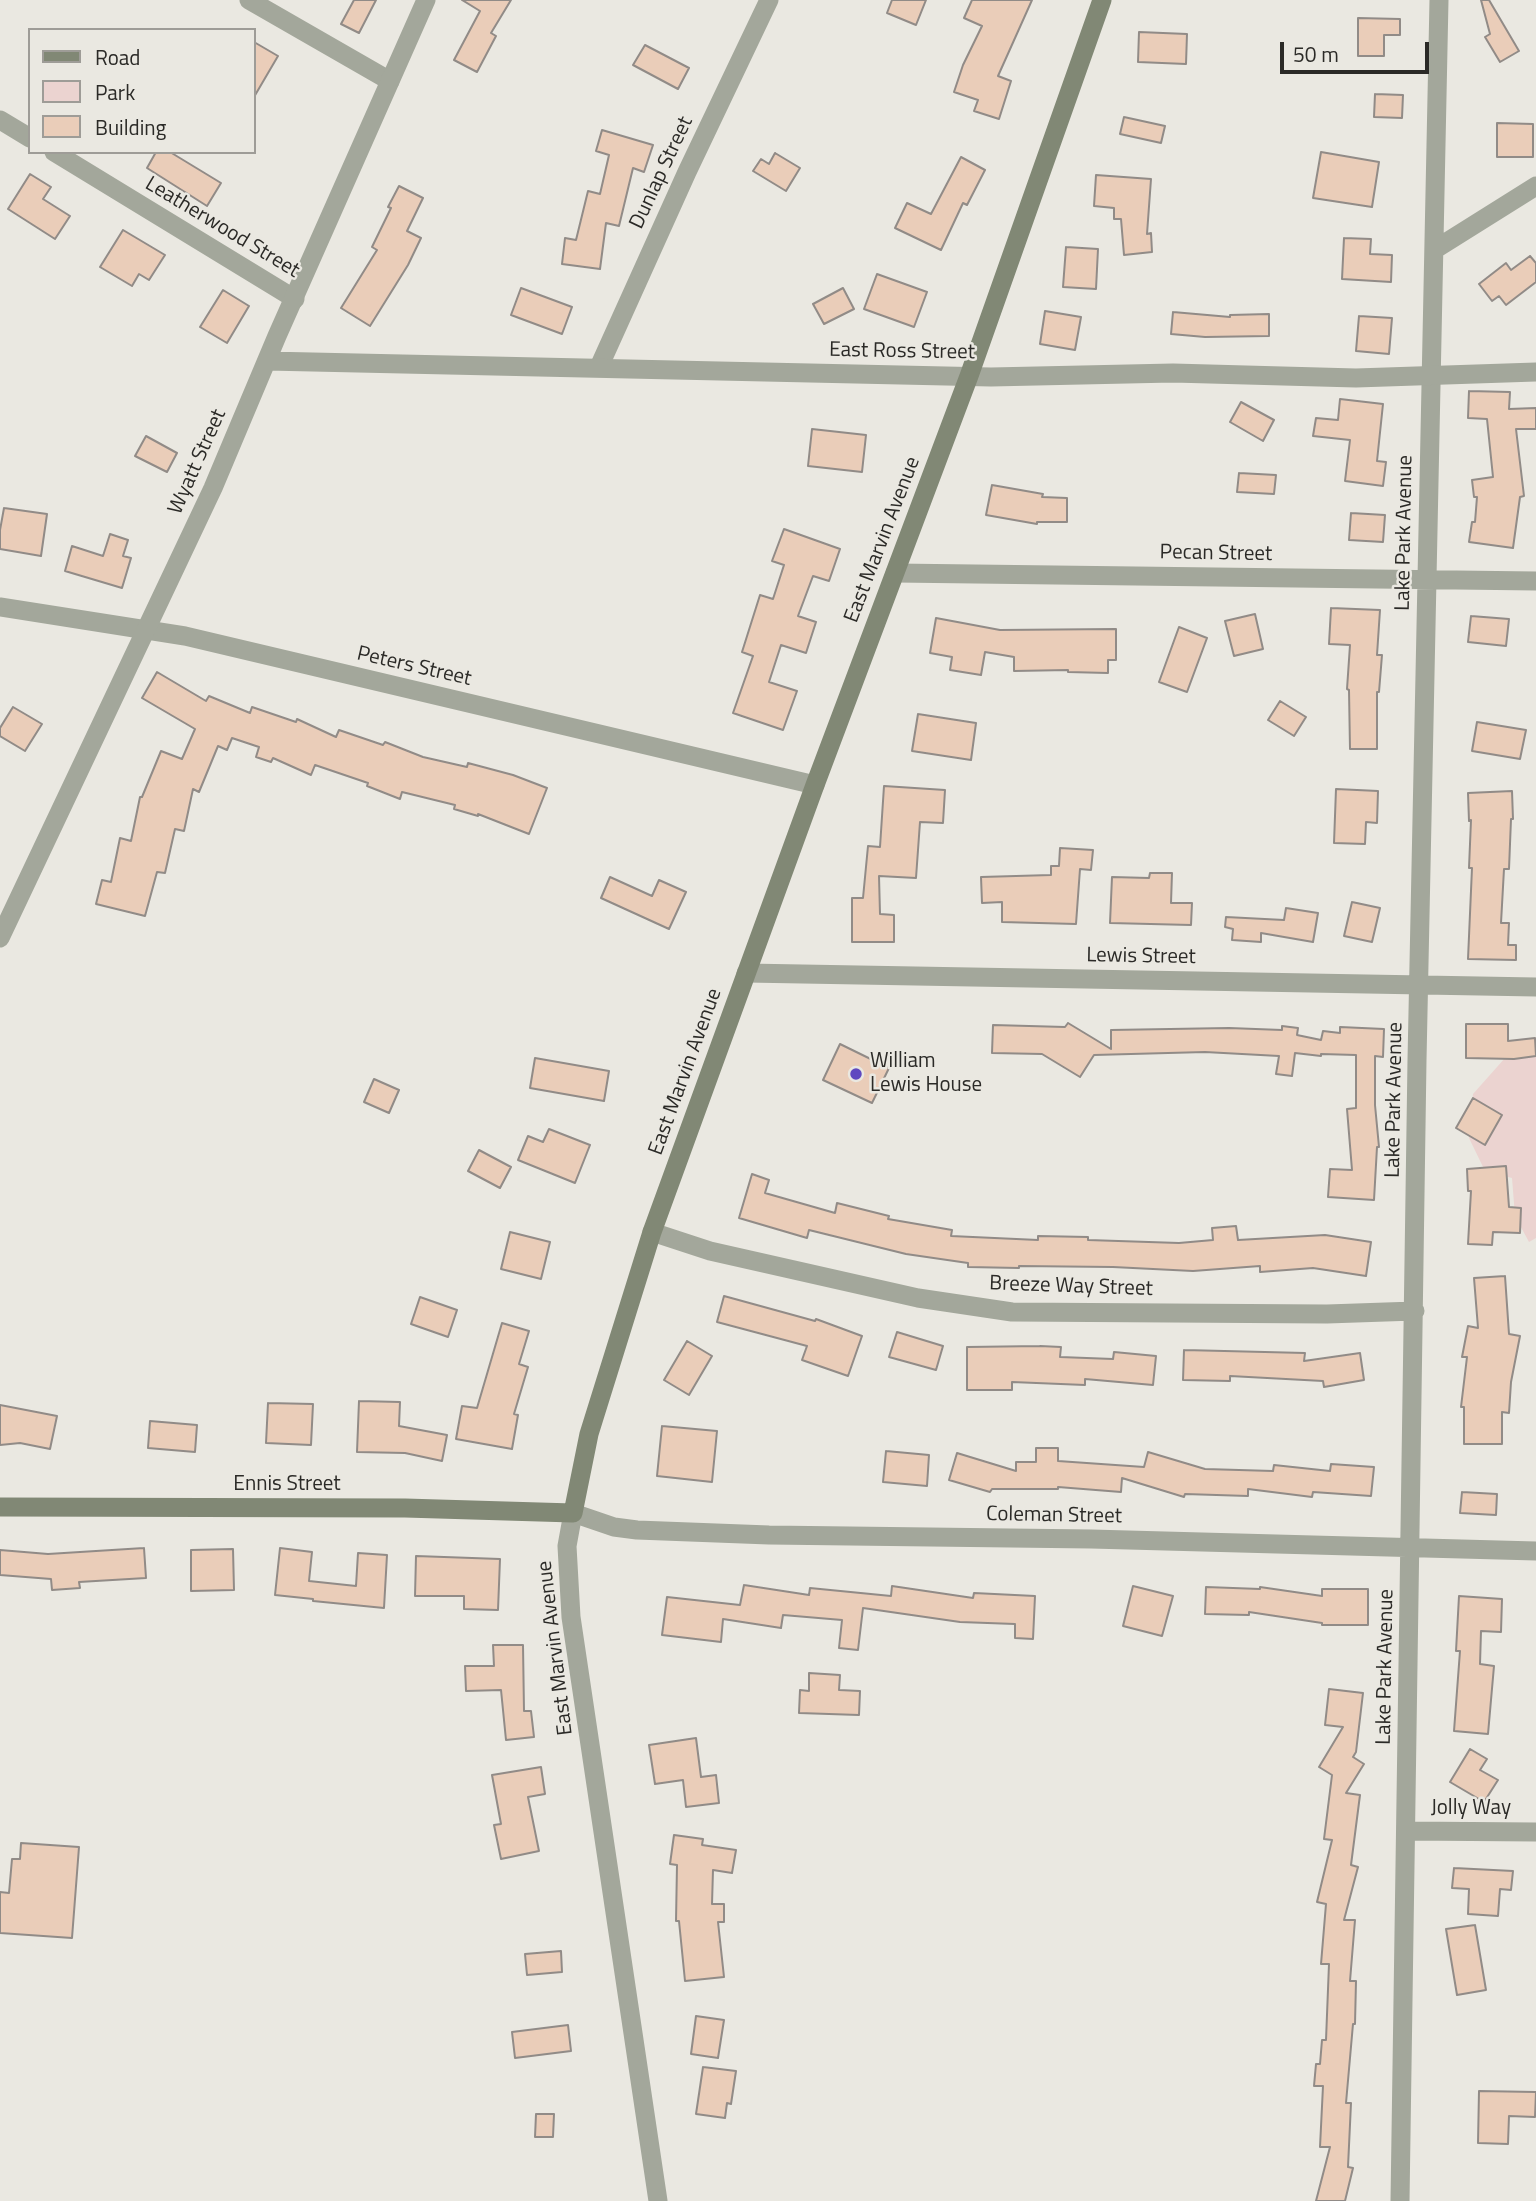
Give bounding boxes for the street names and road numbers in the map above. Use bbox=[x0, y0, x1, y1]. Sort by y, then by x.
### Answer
street label: Dunlap Street bbox=[625, 113, 699, 233]
street label: Leatherwood Street bbox=[140, 172, 304, 284]
street label: East Ross Street bbox=[829, 338, 975, 366]
street label: Wyatt Street bbox=[164, 405, 232, 519]
street label: East Marvin Avenue bbox=[840, 454, 926, 626]
street label: Lake Park Avenue bbox=[1391, 455, 1419, 611]
street label: Pecan Street bbox=[1159, 540, 1273, 568]
street label: Peters Street bbox=[354, 642, 474, 692]
street label: Lewis Street bbox=[1086, 943, 1196, 971]
street label: East Marvin Avenue bbox=[644, 985, 728, 1159]
street label: Lake Park Avenue bbox=[1381, 1022, 1409, 1178]
street label: Breeze Way Street bbox=[989, 1272, 1153, 1302]
street label: Ennis Street bbox=[233, 1472, 341, 1498]
street label: Coleman Street bbox=[986, 1502, 1122, 1530]
street label: East Marvin Avenue bbox=[533, 1559, 579, 1737]
street label: Lake Park Avenue bbox=[1372, 1589, 1400, 1745]
street label: Jolly Way bbox=[1431, 1796, 1511, 1822]

